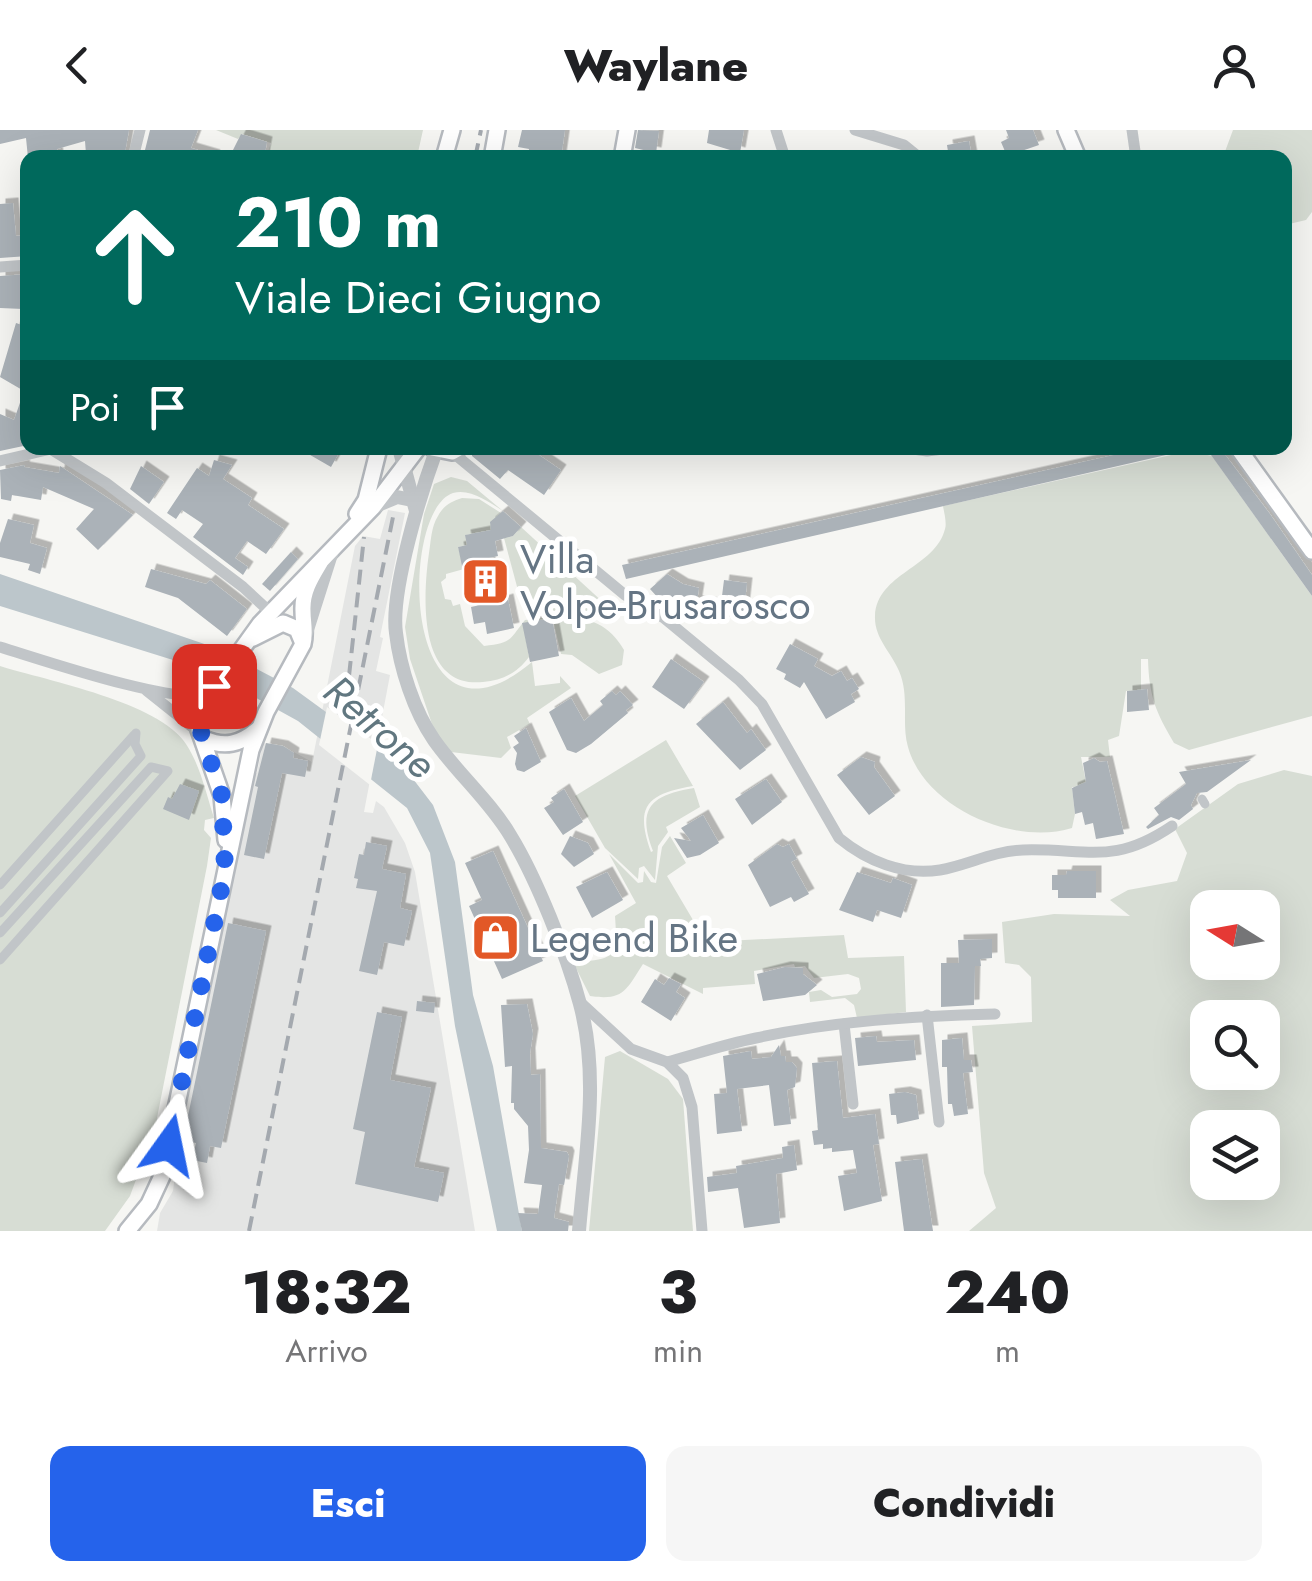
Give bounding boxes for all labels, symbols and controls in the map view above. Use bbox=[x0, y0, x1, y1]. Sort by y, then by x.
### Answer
text: Waylane bbox=[564, 33, 748, 98]
icon: back bbox=[50, 38, 105, 93]
icon: person bbox=[1207, 38, 1262, 93]
text: 210 m bbox=[235, 172, 441, 273]
icon: ahead bbox=[70, 190, 200, 320]
text: Viale Dieci Giugno bbox=[235, 265, 601, 330]
text: Poi bbox=[70, 380, 120, 435]
icon: arrive bbox=[140, 380, 195, 435]
place label: Villa Volpe-Brusarosco bbox=[520, 530, 810, 634]
building icon: Villa Volpe-Brusarosco bbox=[459, 556, 511, 608]
pin bbox=[172, 644, 257, 729]
icon: arrive bbox=[187, 659, 242, 714]
water label: Retrone bbox=[310, 661, 450, 793]
north arrow bbox=[1190, 890, 1280, 980]
map controls bbox=[1190, 890, 1280, 1200]
place label: Legend Bike bbox=[530, 909, 738, 967]
shop icon: Legend Bike bbox=[469, 912, 521, 964]
button: search bbox=[1190, 1000, 1280, 1090]
position arrow bbox=[117, 1093, 221, 1197]
button: layers bbox=[1190, 1110, 1280, 1200]
text: 18:32 bbox=[242, 1249, 411, 1336]
text: 3 bbox=[659, 1249, 697, 1336]
text: 240 bbox=[945, 1249, 1070, 1336]
text: Arrivo bbox=[285, 1328, 368, 1374]
text: min bbox=[653, 1328, 703, 1374]
text: m bbox=[995, 1328, 1020, 1374]
button: Esci bbox=[50, 1446, 646, 1561]
button: Condividi bbox=[666, 1446, 1262, 1561]

